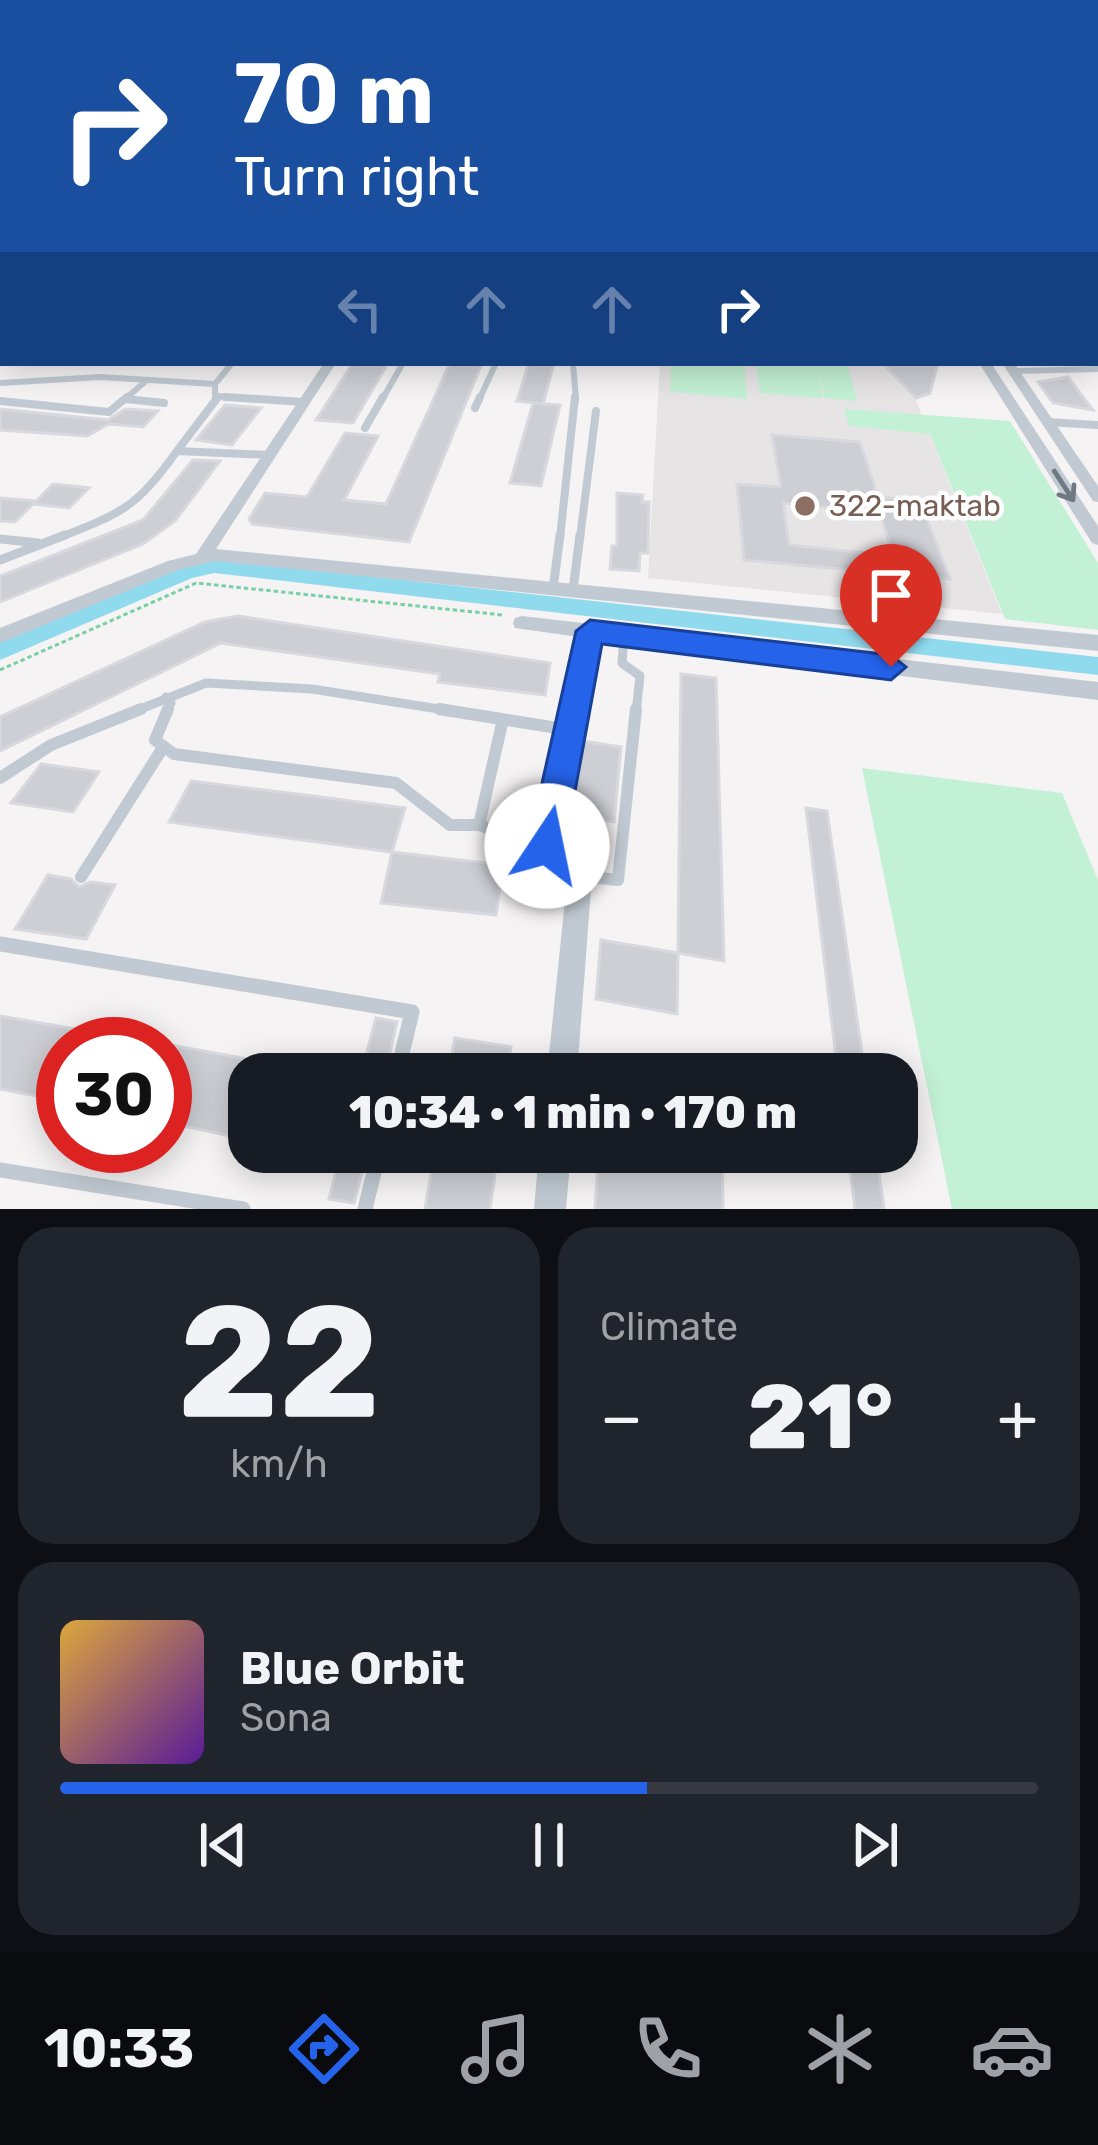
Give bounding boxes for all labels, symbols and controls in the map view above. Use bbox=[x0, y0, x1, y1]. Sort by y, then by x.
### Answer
text: 70 m bbox=[234, 44, 434, 144]
icon: right bbox=[36, 48, 192, 204]
text: Turn right bbox=[234, 145, 479, 209]
icon: left bbox=[327, 276, 393, 342]
icon: ahead bbox=[453, 276, 519, 342]
icon: ahead bbox=[579, 276, 645, 342]
icon: right bbox=[705, 276, 771, 342]
one-way arrow bbox=[1052, 469, 1076, 503]
place label: 322-maktab bbox=[829, 488, 1001, 524]
marker: 322-maktab bbox=[792, 493, 818, 519]
pin bbox=[840, 544, 942, 667]
icon: arrive bbox=[858, 562, 924, 628]
position arrow bbox=[484, 783, 610, 909]
speed limit sign: 30 bbox=[36, 1017, 192, 1173]
text: 10:34 · 1 min · 170 m bbox=[349, 1086, 797, 1139]
text: 22 bbox=[178, 1270, 380, 1455]
text: Climate bbox=[600, 1304, 738, 1350]
text: 21° bbox=[747, 1364, 893, 1471]
text: − bbox=[600, 1378, 643, 1457]
text: + bbox=[997, 1378, 1038, 1457]
text: km/h bbox=[230, 1441, 328, 1487]
text: Blue Orbit bbox=[240, 1642, 464, 1695]
text: Sona bbox=[240, 1695, 332, 1741]
icon: previous bbox=[190, 1812, 256, 1878]
icon: pause bbox=[516, 1812, 582, 1878]
icon: next bbox=[842, 1812, 908, 1878]
icon: directions bbox=[282, 2007, 366, 2091]
icon: music bbox=[454, 2007, 538, 2091]
icon: phone bbox=[626, 2007, 710, 2091]
icon: climate bbox=[798, 2007, 882, 2091]
icon: car bbox=[970, 2007, 1054, 2091]
text: 10:33 bbox=[44, 2017, 194, 2081]

